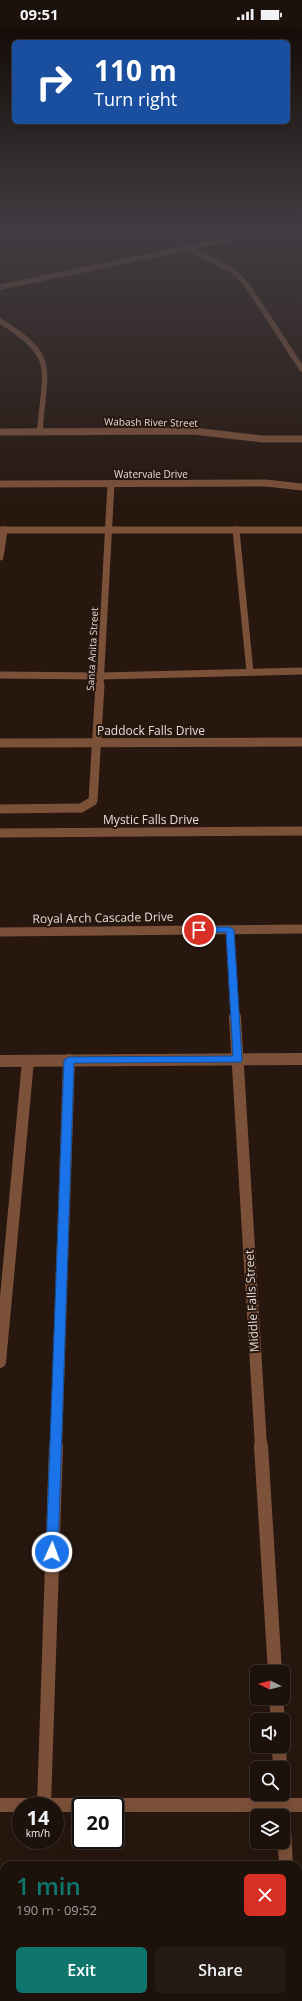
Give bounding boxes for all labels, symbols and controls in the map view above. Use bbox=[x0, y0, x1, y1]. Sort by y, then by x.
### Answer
text: 09:51 bbox=[20, 4, 59, 24]
text: 110 m bbox=[94, 51, 177, 89]
icon: right bbox=[28, 56, 80, 108]
text: Turn right bbox=[94, 87, 177, 111]
street label: Wabash River Street bbox=[104, 414, 198, 430]
street label: Watervale Drive bbox=[114, 467, 188, 481]
street label: Santa Anita Street bbox=[83, 607, 101, 691]
street label: Paddock Falls Drive bbox=[97, 722, 205, 739]
street label: Mystic Falls Drive bbox=[103, 811, 199, 828]
street label: Royal Arch Cascade Drive bbox=[32, 908, 174, 927]
pin bbox=[182, 913, 216, 947]
icon: arrive bbox=[188, 919, 210, 941]
street label: Middle Falls Street bbox=[240, 1249, 263, 1353]
position arrow bbox=[31, 1531, 73, 1573]
north arrow bbox=[250, 1665, 290, 1705]
map controls bbox=[250, 1665, 290, 1849]
button: sound bbox=[250, 1713, 290, 1753]
button: search bbox=[250, 1761, 290, 1801]
speed limit sign: 20 bbox=[72, 1797, 124, 1849]
text: 14 bbox=[27, 1804, 49, 1831]
button: layers bbox=[250, 1809, 290, 1849]
text: km/h bbox=[26, 1826, 50, 1840]
text: 1 min bbox=[16, 1869, 81, 1902]
button: close bbox=[244, 1874, 286, 1916]
text: 190 m · 09:52 bbox=[16, 1901, 97, 1919]
button: Exit bbox=[16, 1947, 147, 1993]
button: Share bbox=[155, 1947, 286, 1993]

